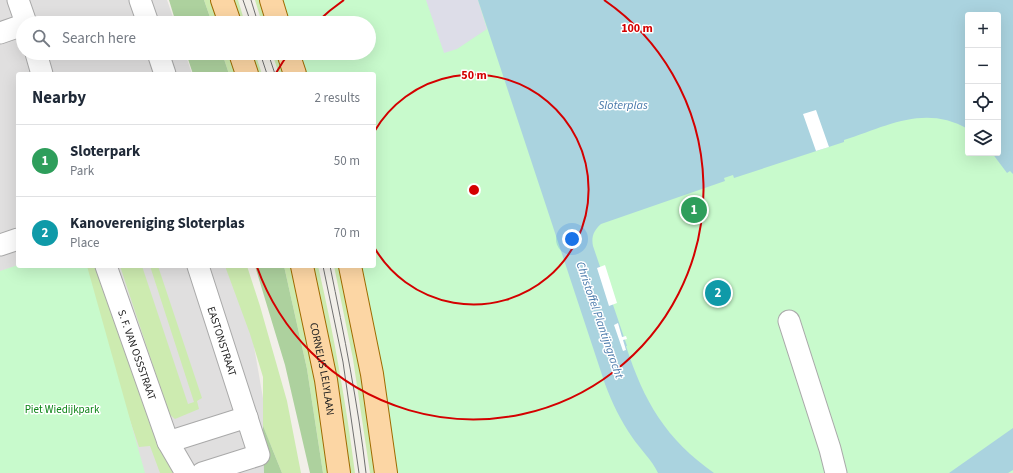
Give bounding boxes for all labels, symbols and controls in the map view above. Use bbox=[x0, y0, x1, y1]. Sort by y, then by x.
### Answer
map controls bbox=[965, 12, 1001, 156]
button: + bbox=[965, 12, 1001, 48]
search box bbox=[16, 16, 376, 60]
text: 100 m bbox=[621, 20, 653, 37]
icon: search bbox=[30, 27, 52, 49]
text: Search here bbox=[62, 28, 136, 49]
button: − bbox=[965, 48, 1001, 84]
text: 50 m bbox=[461, 67, 487, 84]
button: locate bbox=[965, 84, 1001, 120]
text: Nearby bbox=[32, 86, 86, 110]
text: 2 results bbox=[315, 89, 360, 107]
water label: Sloterplas bbox=[598, 97, 648, 114]
button: layers bbox=[965, 120, 1001, 156]
text: Sloterpark bbox=[70, 141, 140, 162]
text: 1 bbox=[42, 152, 48, 170]
text: 50 m bbox=[334, 152, 360, 170]
text: Park bbox=[70, 162, 94, 180]
centre of rings bbox=[467, 183, 481, 197]
pin: 1 bbox=[681, 195, 707, 225]
text: Kanovereniging Sloterplas bbox=[70, 213, 245, 234]
text: 2 bbox=[42, 224, 48, 242]
text: 70 m bbox=[334, 224, 360, 242]
your location bbox=[562, 229, 582, 249]
text: Place bbox=[70, 234, 99, 252]
water label: Christoffel Plantijngracht bbox=[572, 259, 628, 382]
pin: 2 bbox=[705, 278, 731, 308]
street label: EASTONSTRAAT bbox=[204, 305, 240, 378]
street label: S. F. VAN OSSSTRAAT bbox=[114, 308, 160, 402]
street label: CORNELIS LELYLAAN bbox=[306, 321, 338, 416]
park label: Piet Wiedijkpark bbox=[25, 402, 100, 417]

